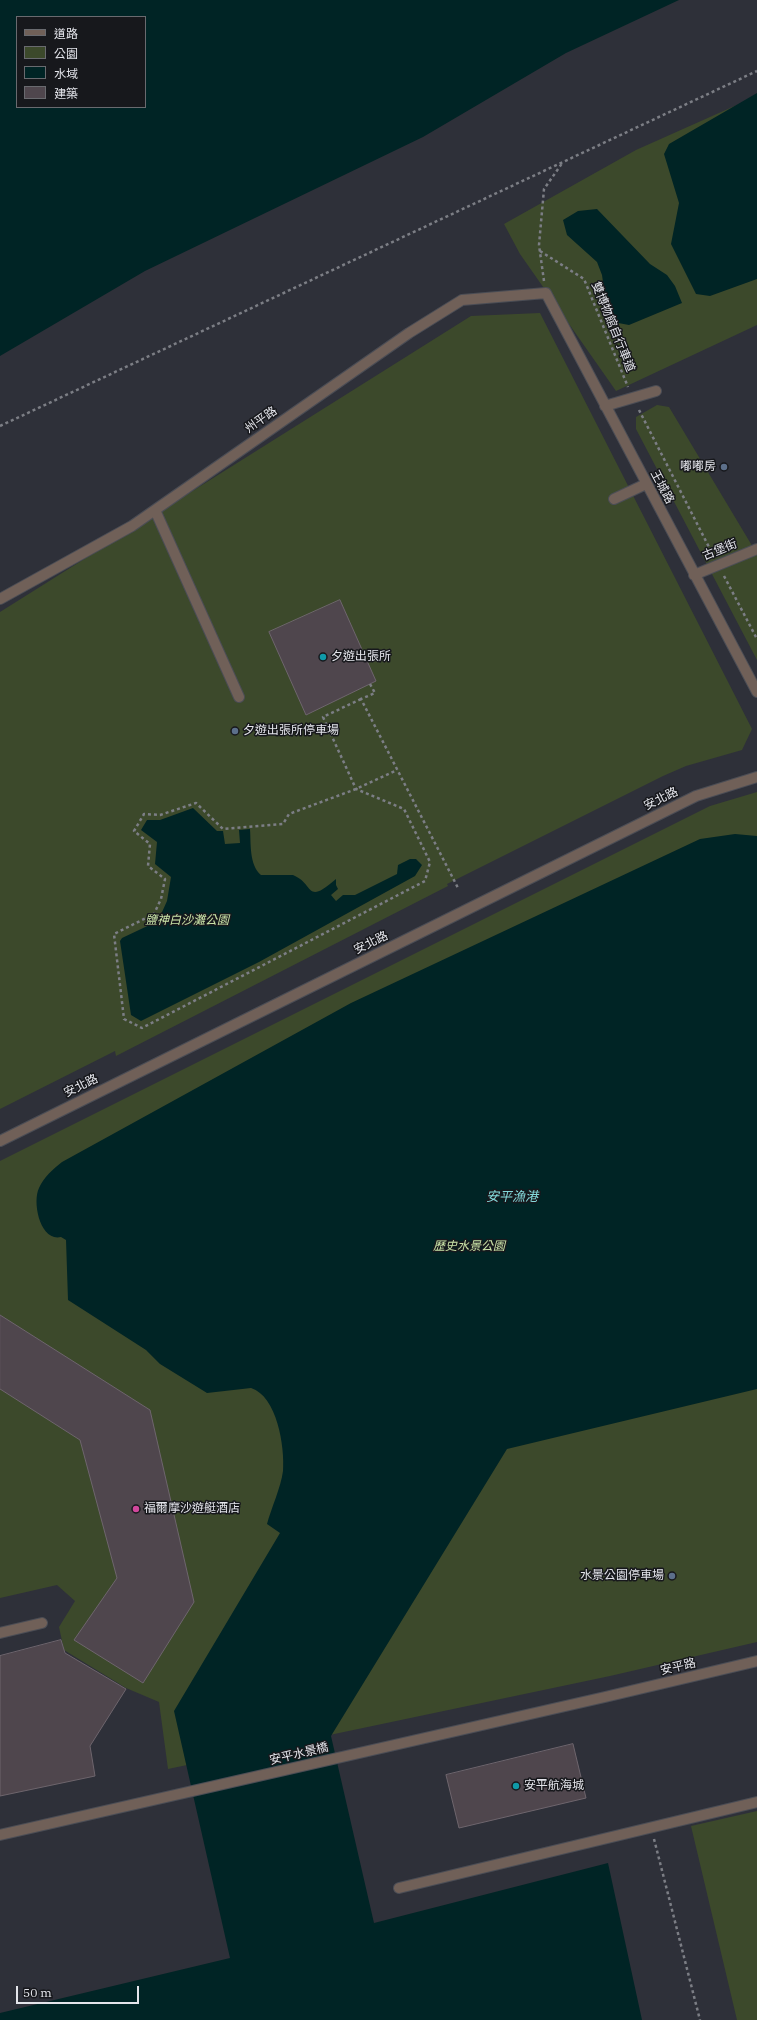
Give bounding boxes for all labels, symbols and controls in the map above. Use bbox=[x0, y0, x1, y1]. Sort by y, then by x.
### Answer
legend bbox=[16, 16, 146, 108]
text: 道路 bbox=[54, 26, 78, 41]
text: 公園 bbox=[54, 46, 78, 61]
text: 水域 bbox=[54, 66, 78, 81]
text: 建築 bbox=[54, 86, 78, 101]
street label: 雙博物館自行車道 bbox=[588, 280, 638, 374]
street label: 州平路 bbox=[242, 404, 280, 436]
place label: 嘟嘟房 bbox=[680, 460, 716, 474]
marker: 嘟嘟房 bbox=[719, 462, 729, 472]
street label: 王城路 bbox=[647, 468, 677, 506]
street label: 古堡街 bbox=[701, 537, 739, 563]
place label: 夕遊出張所 bbox=[331, 650, 391, 664]
marker: 夕遊出張所 bbox=[318, 652, 328, 662]
place label: 夕遊出張所停車場 bbox=[243, 724, 339, 738]
marker: 夕遊出張所停車場 bbox=[230, 726, 240, 736]
street label: 安北路 bbox=[642, 785, 680, 813]
park label: 鹽神白沙灘公園 bbox=[145, 914, 229, 928]
street label: 安北路 bbox=[352, 929, 390, 957]
street label: 安北路 bbox=[62, 1072, 100, 1100]
water label: 安平漁港 bbox=[486, 1189, 538, 1205]
park label: 歷史水景公園 bbox=[433, 1240, 505, 1254]
place label: 福爾摩沙遊艇酒店 bbox=[144, 1502, 240, 1516]
marker: 福爾摩沙遊艇酒店 bbox=[131, 1504, 141, 1514]
place label: 水景公園停車場 bbox=[580, 1569, 664, 1583]
marker: 水景公園停車場 bbox=[667, 1571, 677, 1581]
street label: 安平路 bbox=[659, 1656, 697, 1678]
street label: 安平水景橋 bbox=[268, 1740, 330, 1768]
place label: 安平航海城 bbox=[524, 1779, 584, 1793]
marker: 安平航海城 bbox=[511, 1781, 521, 1791]
scale bar bbox=[18, 1978, 141, 2004]
text: 50 m bbox=[23, 1985, 52, 2000]

